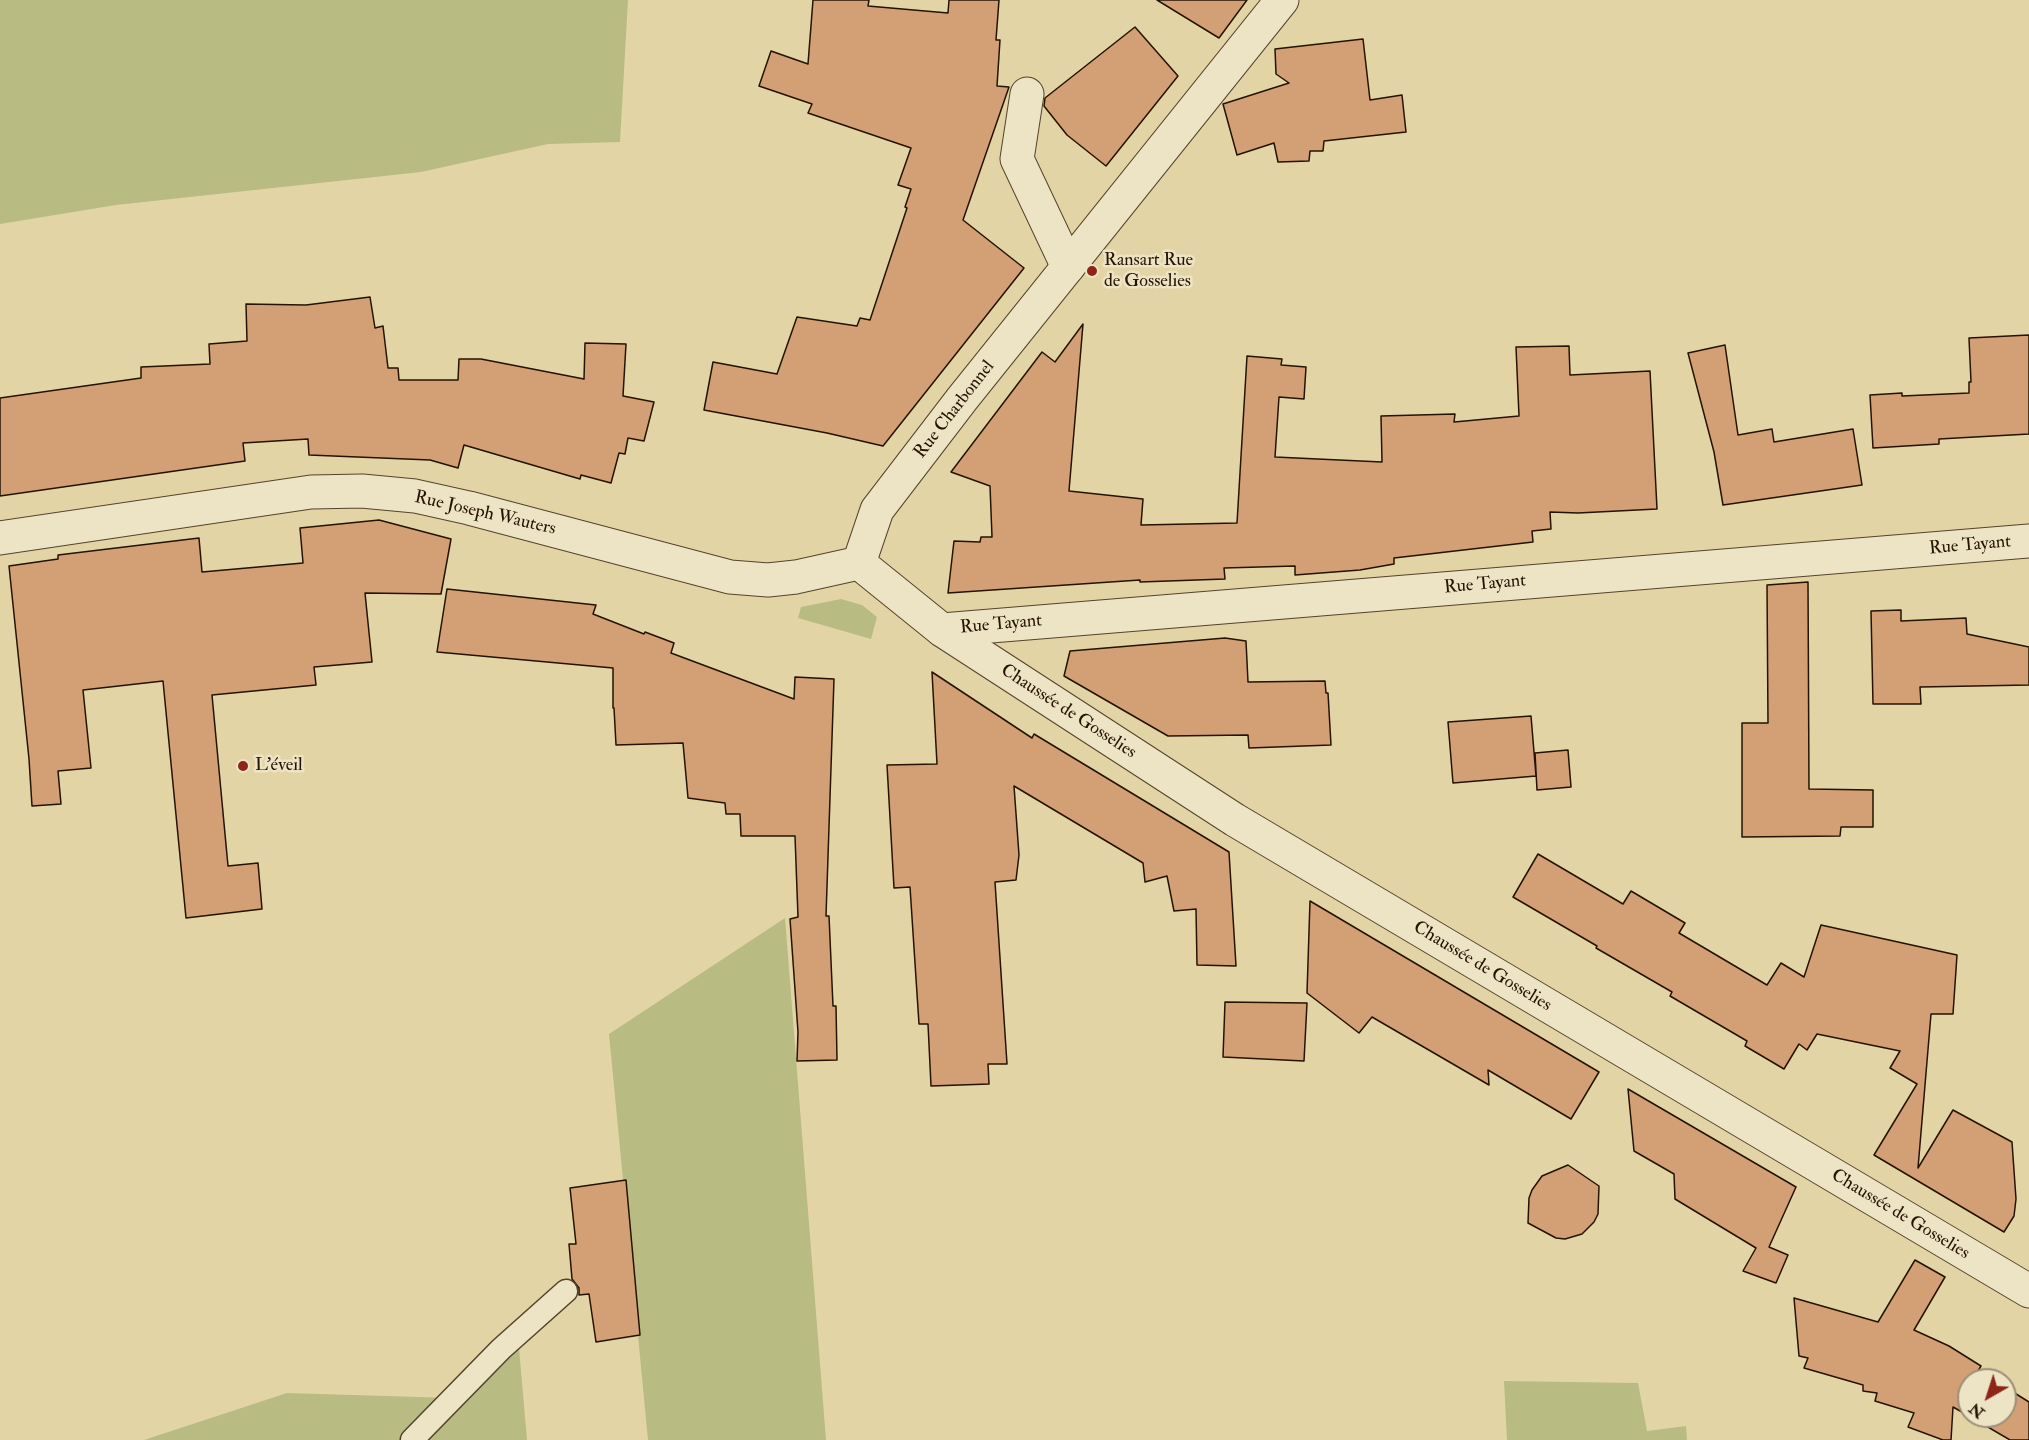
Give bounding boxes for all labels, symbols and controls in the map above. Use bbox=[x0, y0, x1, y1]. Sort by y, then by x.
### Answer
place label: Ransart Rue de Gosselies bbox=[1104, 250, 1193, 292]
marker: Ransart Rue de Gosselies bbox=[1085, 264, 1099, 278]
street label: Rue Charbonnel bbox=[910, 357, 1000, 463]
street label: Rue Joseph Wauters bbox=[412, 487, 558, 541]
street label: Rue Tayant bbox=[1928, 532, 2012, 560]
street label: Rue Tayant bbox=[1443, 571, 1527, 599]
street label: Rue Tayant bbox=[959, 611, 1043, 639]
street label: Chaussée de Gosselies bbox=[996, 660, 1140, 764]
place label: L'éveil bbox=[255, 755, 303, 777]
marker: L'éveil bbox=[236, 759, 250, 773]
street label: Chaussée de Gosselies bbox=[1409, 917, 1555, 1017]
street label: Chaussée de Gosselies bbox=[1827, 1165, 1973, 1265]
north arrow bbox=[1957, 1368, 2017, 1428]
text: N bbox=[1965, 1398, 1989, 1423]

